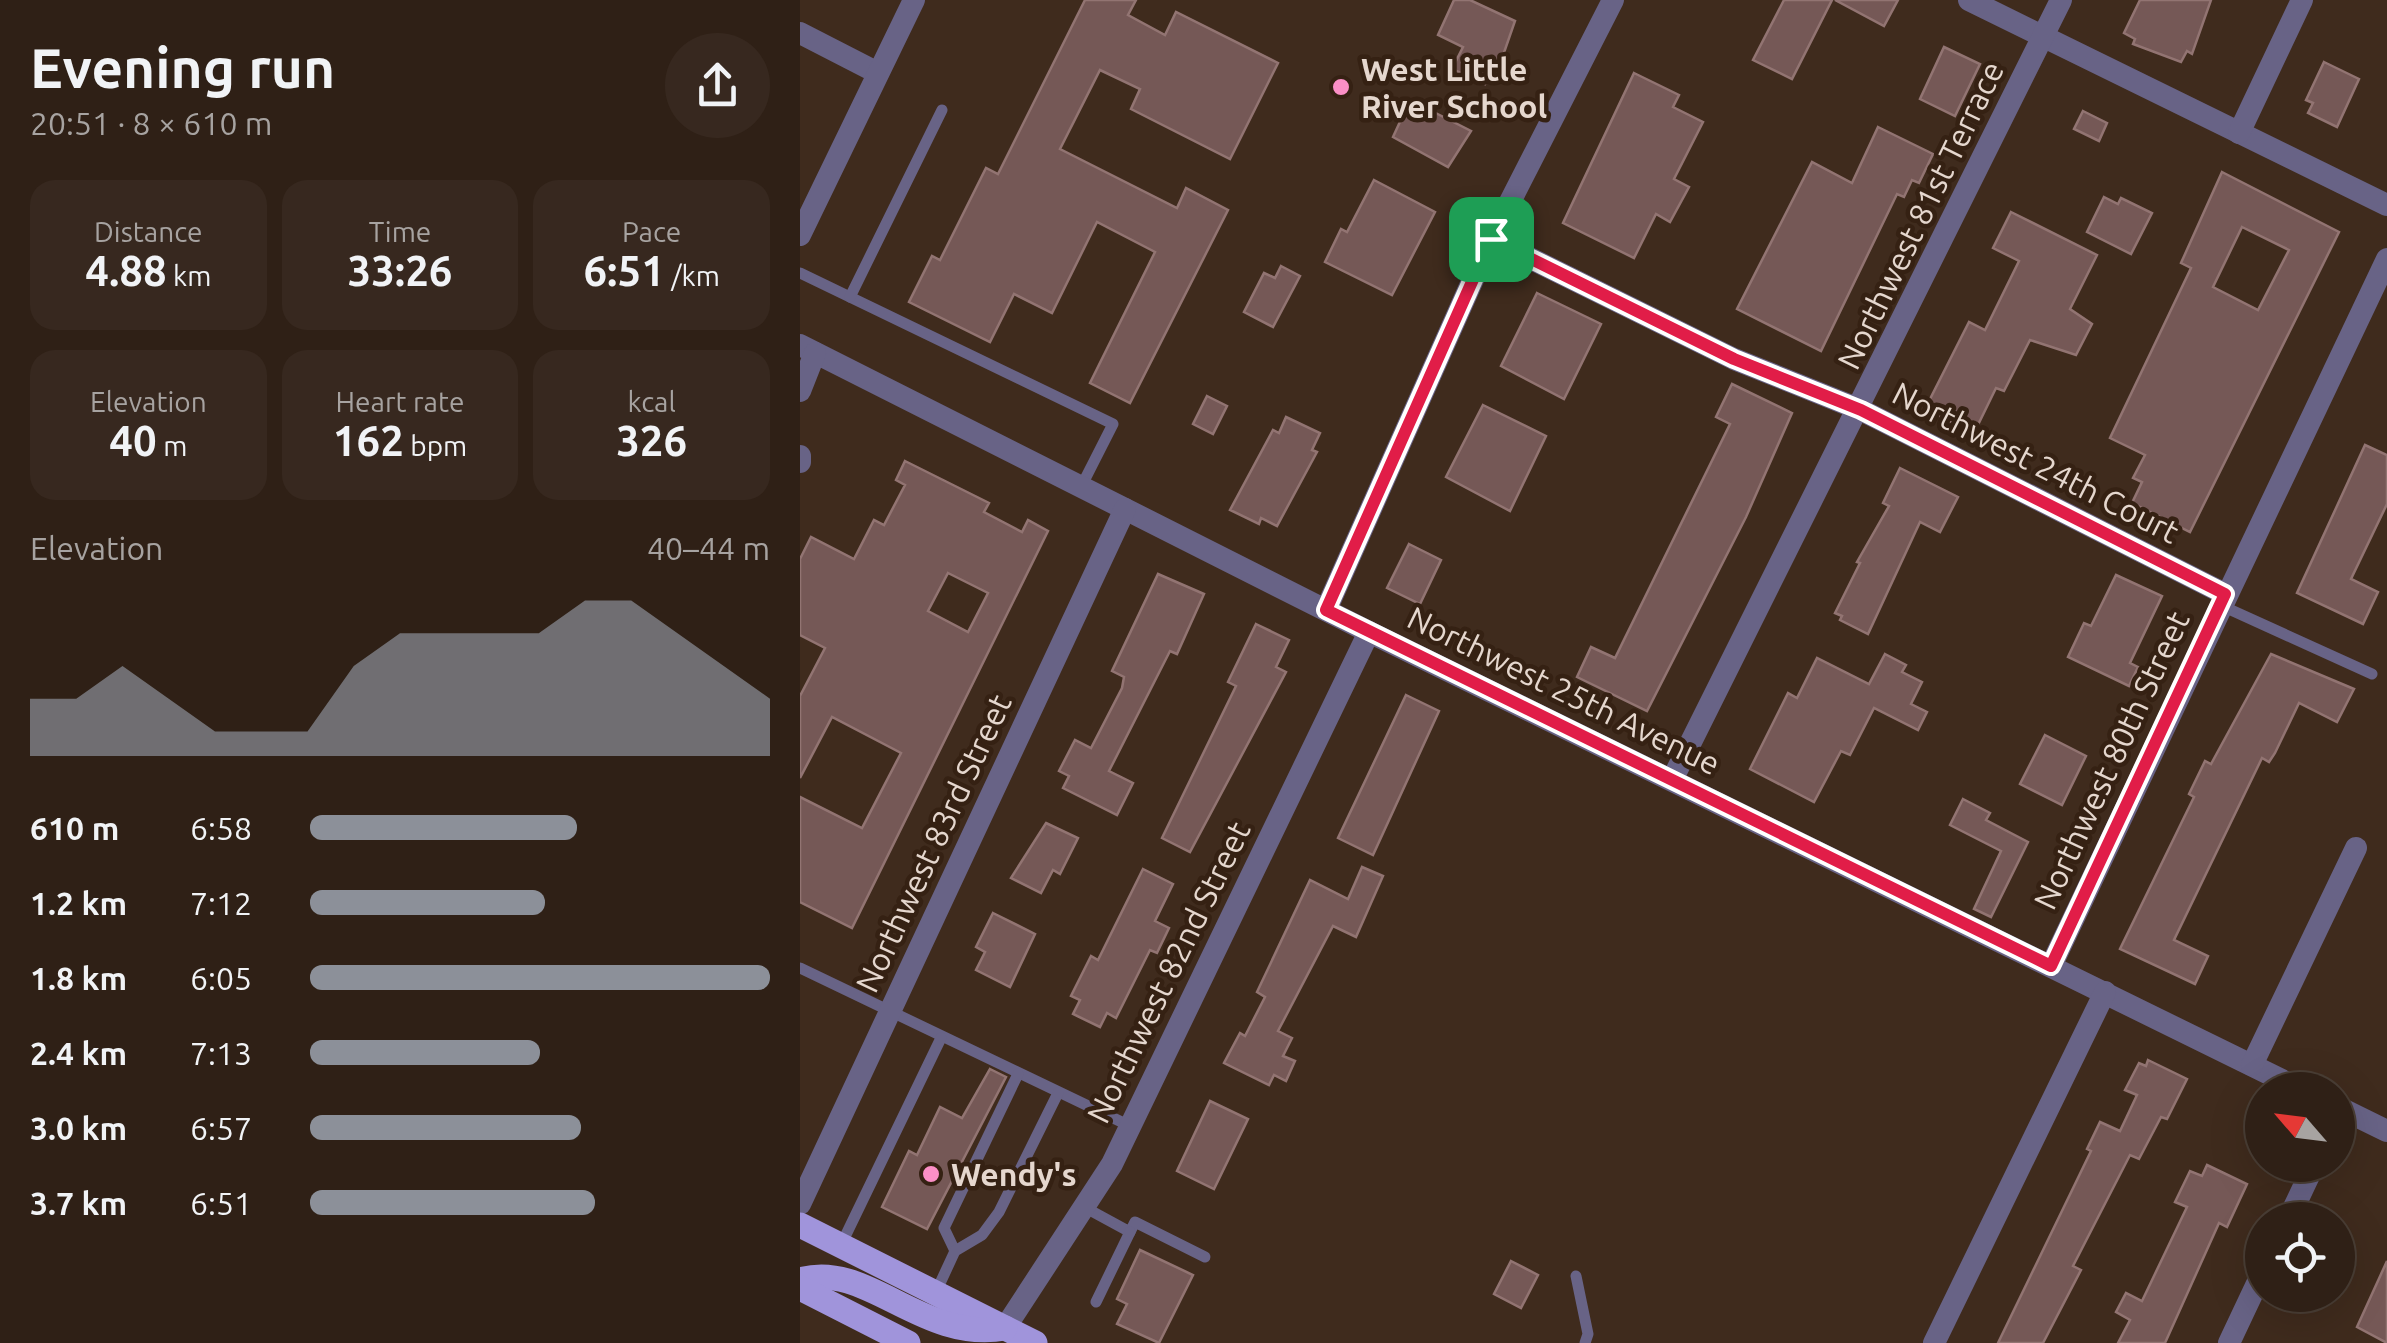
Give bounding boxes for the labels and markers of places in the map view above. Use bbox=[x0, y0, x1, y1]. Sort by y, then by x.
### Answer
place label: West Little River School bbox=[1361, 51, 1548, 124]
marker: West Little River School bbox=[1330, 76, 1352, 98]
pin bbox=[1449, 197, 1534, 282]
place label: Wendy's bbox=[951, 1156, 1077, 1192]
marker: Wendy's bbox=[920, 1163, 942, 1185]

